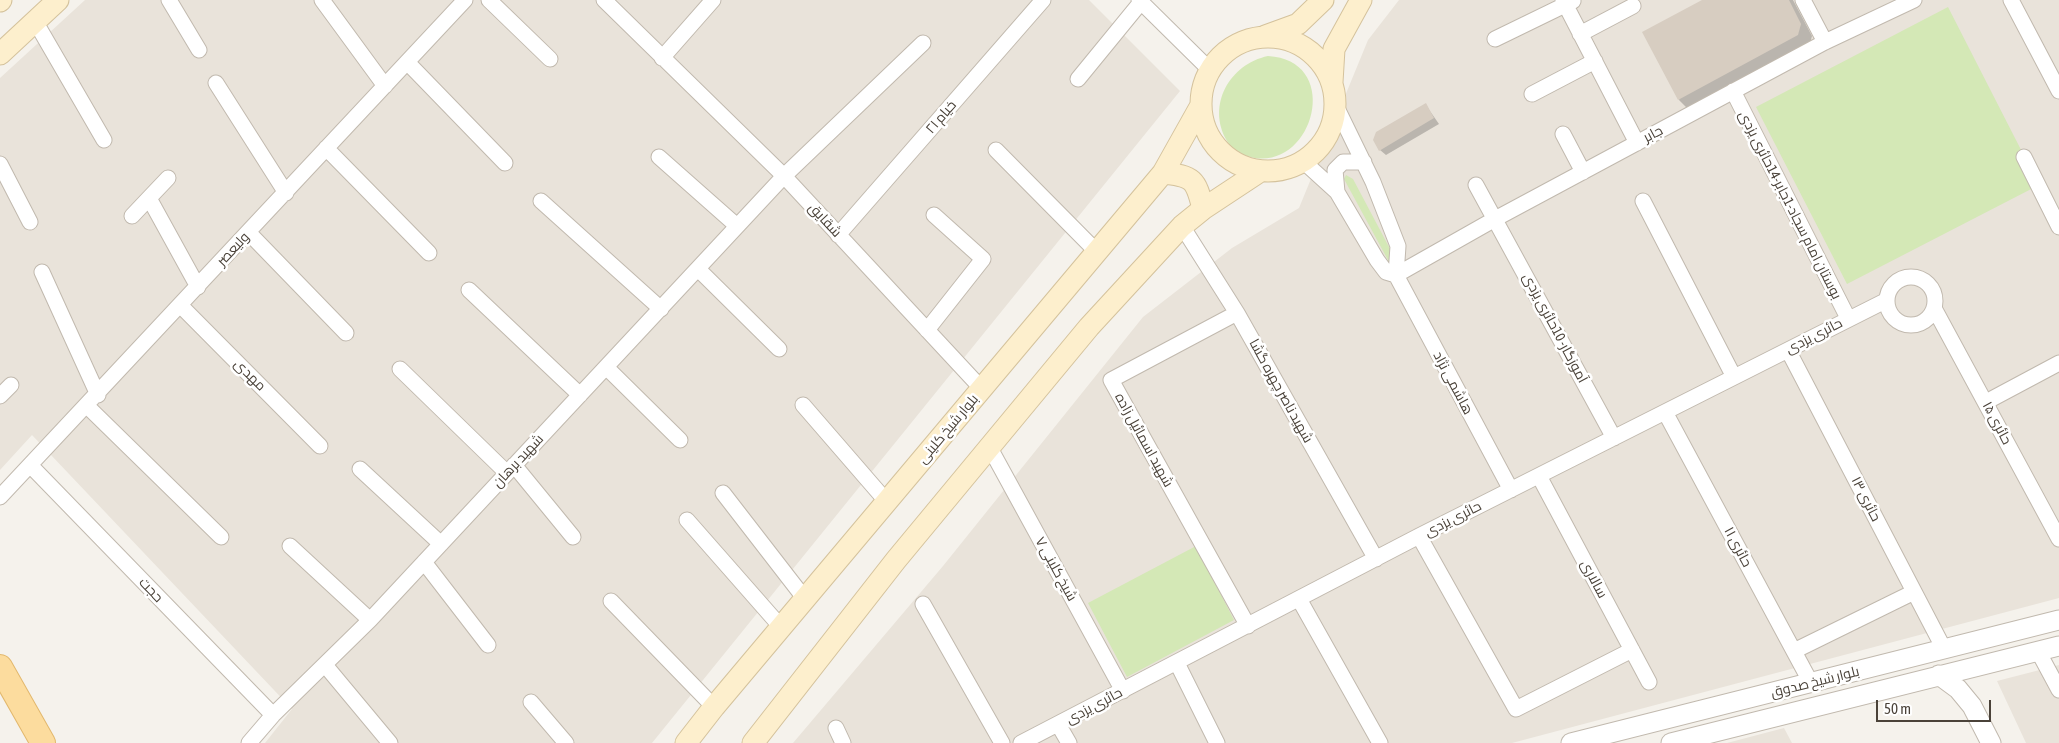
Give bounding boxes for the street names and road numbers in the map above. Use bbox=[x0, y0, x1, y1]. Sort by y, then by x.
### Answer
street label: خیام ۲۱ bbox=[922, 97, 960, 137]
street label: بوستان امام سجاد-1جابر-14حائری یزدی bbox=[1735, 108, 1845, 302]
street label: جابر bbox=[1640, 122, 1666, 146]
street label: شقایق bbox=[805, 199, 845, 241]
street label: ولیعصر bbox=[213, 229, 253, 269]
street label: آموزگار- 10حائری یزدی bbox=[1519, 270, 1591, 386]
street label: حائری یزدی bbox=[1783, 315, 1845, 357]
street label: شهید ناصر چهره گشا bbox=[1245, 336, 1317, 446]
street label: هاشمی نژاد bbox=[1429, 349, 1477, 417]
street label: مهدی bbox=[231, 356, 269, 394]
street label: شهید اسمائیل زاده bbox=[1111, 390, 1177, 490]
street label: بلوار شیخ کلینی bbox=[914, 391, 982, 467]
street label: حائری ۱۵ bbox=[1979, 399, 2015, 447]
street label: شهید برهان bbox=[489, 431, 547, 491]
street label: حائری ۱۳ bbox=[1848, 474, 1884, 524]
street label: حائری یزدی bbox=[1422, 498, 1484, 540]
street label: حائری ۱۱ bbox=[1721, 524, 1755, 570]
street label: شیخ کلینی ۷ bbox=[1032, 534, 1080, 604]
street label: سالاری bbox=[1577, 557, 1611, 601]
street label: حجت bbox=[135, 574, 167, 606]
street label: بلوار شیخ صدوق bbox=[1769, 663, 1861, 701]
street label: حائری یزدی bbox=[1063, 684, 1125, 728]

